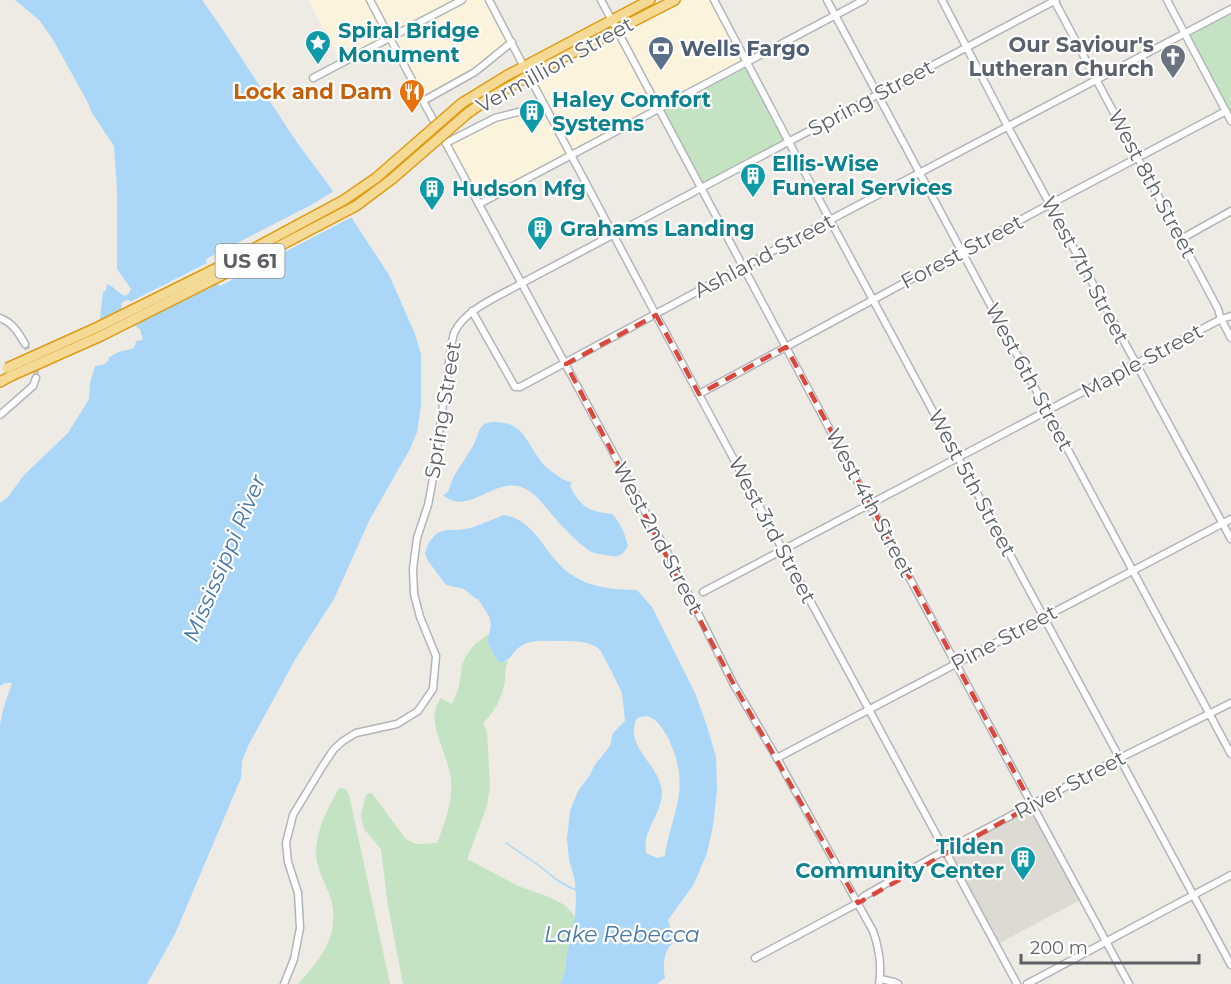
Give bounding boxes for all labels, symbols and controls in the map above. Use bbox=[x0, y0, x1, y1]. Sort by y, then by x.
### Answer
street label: Vermillion Street bbox=[472, 11, 638, 118]
place label: Spiral Bridge Monument bbox=[338, 18, 480, 67]
place icon: Spiral Bridge Monument bbox=[303, 28, 333, 66]
place label: Our Saviour's Lutheran Church bbox=[968, 32, 1154, 81]
bank icon: Wells Fargo bbox=[646, 34, 676, 72]
place label: Wells Fargo bbox=[680, 36, 810, 61]
church icon: Our Saviour's Lutheran Church bbox=[1158, 42, 1188, 80]
street label: Spring Street bbox=[804, 54, 938, 141]
restaurant icon: Lock and Dam bbox=[397, 77, 427, 115]
place label: Lock and Dam bbox=[233, 79, 392, 104]
place label: Haley Comfort Systems bbox=[552, 87, 711, 136]
building icon: Haley Comfort Systems bbox=[517, 97, 547, 135]
street label: West 8th Street bbox=[1103, 105, 1202, 262]
place label: Ellis-Wise Funeral Services bbox=[772, 151, 952, 200]
building icon: Ellis-Wise Funeral Services bbox=[738, 161, 768, 199]
building icon: Hudson Mfg bbox=[417, 174, 447, 212]
place label: Hudson Mfg bbox=[452, 176, 586, 201]
street label: West 7th Street bbox=[1036, 192, 1135, 348]
street label: Ashland Street bbox=[690, 208, 838, 303]
street label: Forest Street bbox=[896, 209, 1027, 294]
building icon: Grahams Landing bbox=[525, 214, 555, 252]
place label: Grahams Landing bbox=[560, 216, 754, 241]
road number: US 61 bbox=[216, 244, 284, 278]
street label: West 6th Street bbox=[980, 299, 1079, 455]
street label: Maple Street bbox=[1077, 318, 1207, 403]
street label: Spring Street bbox=[419, 339, 466, 480]
street label: West 5th Street bbox=[923, 405, 1022, 560]
street label: West 4th Street bbox=[821, 424, 920, 581]
street label: West 3rd Street bbox=[723, 452, 822, 607]
street label: West 2nd Street bbox=[608, 458, 709, 618]
water label: Mississippi River bbox=[177, 470, 272, 646]
street label: Pine Street bbox=[946, 599, 1061, 676]
street label: River Street bbox=[1010, 745, 1129, 824]
place label: Tilden Community Center bbox=[795, 834, 1004, 883]
building icon: Tilden Community Center bbox=[1008, 844, 1038, 882]
water label: Lake Rebecca bbox=[544, 921, 700, 948]
scale bar bbox=[1021, 927, 1200, 965]
text: 200 m bbox=[1030, 937, 1088, 959]

